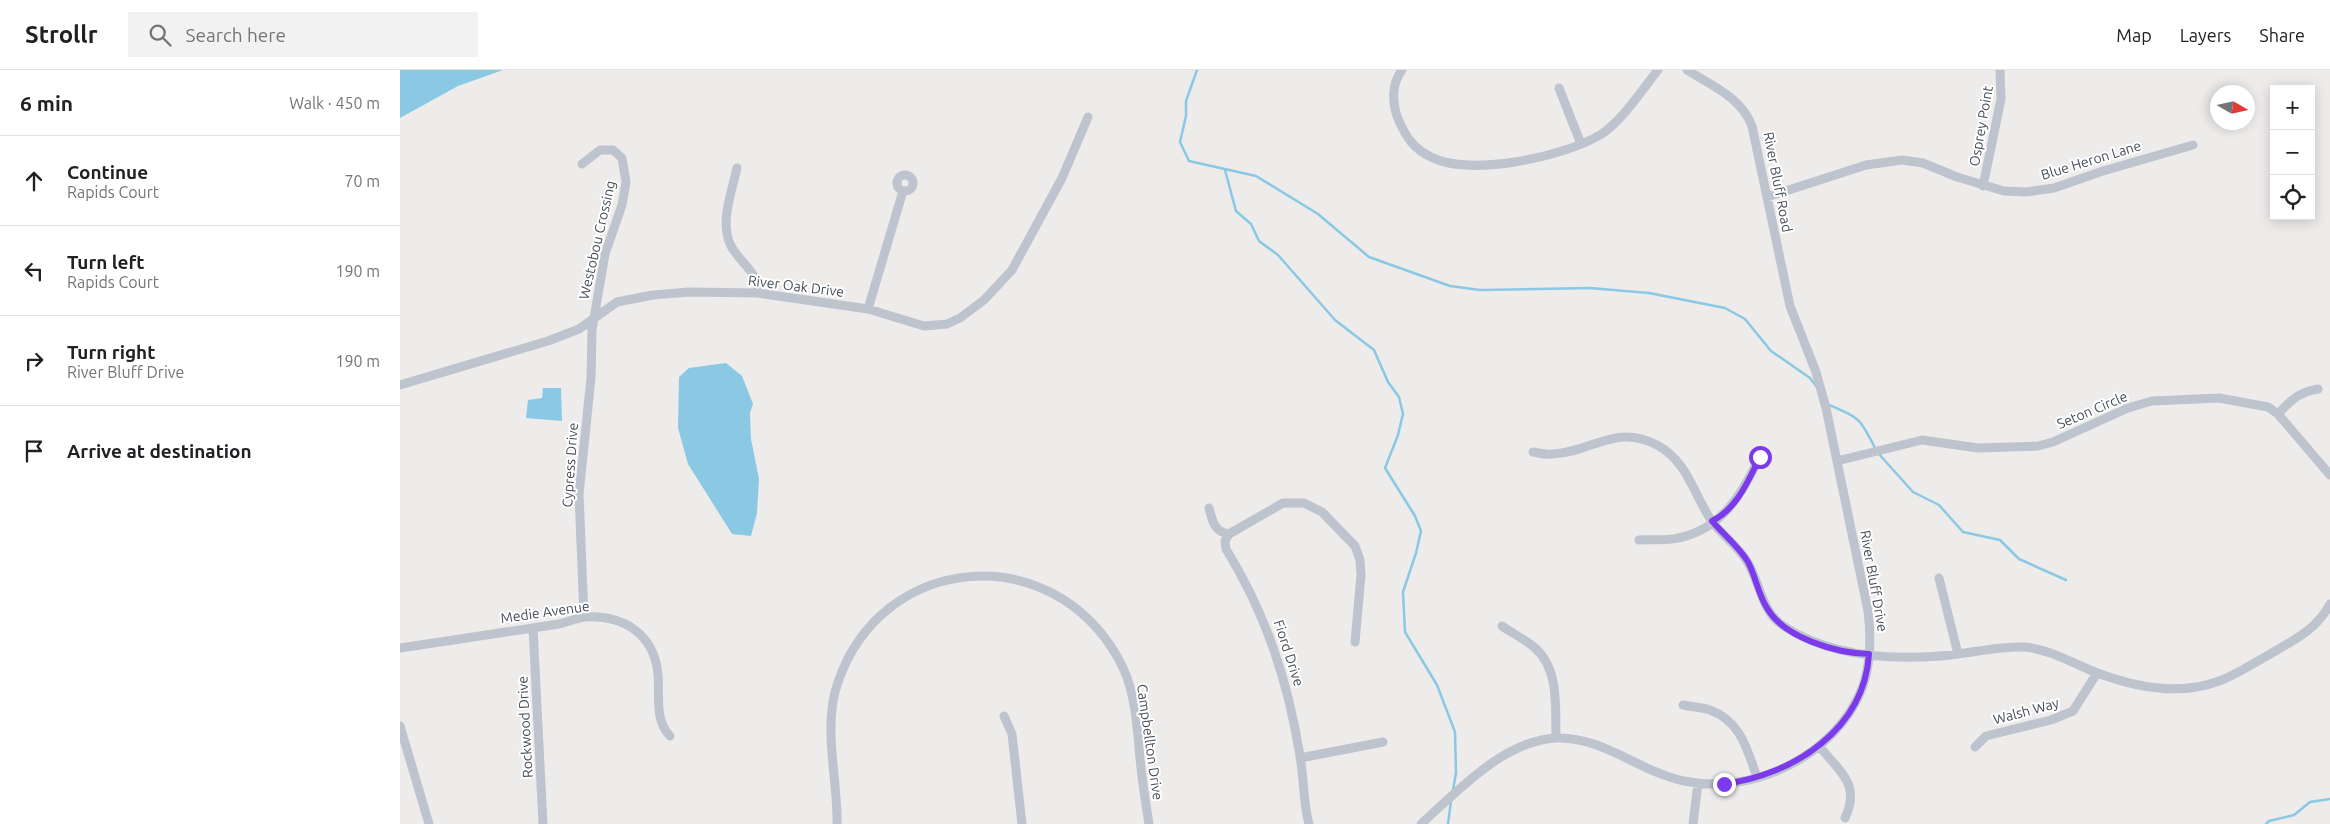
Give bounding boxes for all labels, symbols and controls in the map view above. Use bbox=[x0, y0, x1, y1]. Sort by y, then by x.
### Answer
search box bbox=[128, 12, 478, 57]
text: Strollr bbox=[25, 21, 98, 48]
icon: search bbox=[146, 21, 174, 49]
text: Search here bbox=[186, 24, 286, 46]
text: Map bbox=[2116, 25, 2152, 45]
text: Layers bbox=[2180, 25, 2231, 45]
text: Share bbox=[2259, 25, 2305, 45]
street label: Osprey Point bbox=[1966, 84, 1996, 167]
north arrow bbox=[2210, 85, 2255, 130]
map controls bbox=[2270, 85, 2315, 220]
button: + bbox=[2270, 85, 2315, 130]
text: 6 min bbox=[20, 91, 73, 115]
text: Walk · 450 m bbox=[289, 94, 380, 112]
street label: River Bluff Road bbox=[1760, 130, 1796, 234]
button: − bbox=[2270, 130, 2315, 175]
street label: Blue Heron Lane bbox=[2039, 137, 2143, 183]
text: Continue bbox=[67, 161, 148, 183]
icon: ahead bbox=[20, 167, 48, 195]
text: 70 m bbox=[344, 172, 380, 190]
button: locate bbox=[2270, 175, 2315, 220]
street label: Westobou Crossing bbox=[576, 179, 618, 301]
text: Rapids Court bbox=[67, 183, 159, 201]
text: Turn left bbox=[67, 251, 145, 273]
icon: left bbox=[20, 257, 48, 285]
text: 190 m bbox=[335, 262, 380, 280]
street label: River Oak Drive bbox=[747, 272, 845, 300]
text: Rapids Court bbox=[67, 273, 159, 291]
text: Turn right bbox=[67, 341, 155, 363]
icon: right bbox=[20, 347, 48, 375]
text: 190 m bbox=[335, 352, 380, 370]
text: River Bluff Drive bbox=[67, 363, 184, 381]
street label: Seton Circle bbox=[2054, 388, 2130, 432]
street label: Cypress Drive bbox=[559, 422, 581, 508]
icon: arrive bbox=[20, 437, 48, 465]
text: Arrive at destination bbox=[67, 440, 252, 462]
route start bbox=[1749, 446, 1772, 469]
street label: River Bluff Drive bbox=[1857, 529, 1891, 633]
street label: Medie Avenue bbox=[500, 598, 590, 626]
street label: Fiord Drive bbox=[1271, 618, 1307, 688]
street label: Rockwood Drive bbox=[514, 676, 536, 778]
street label: Campbellton Drive bbox=[1134, 683, 1166, 801]
street label: Walsh Way bbox=[1991, 694, 2061, 727]
route end bbox=[1713, 773, 1736, 796]

